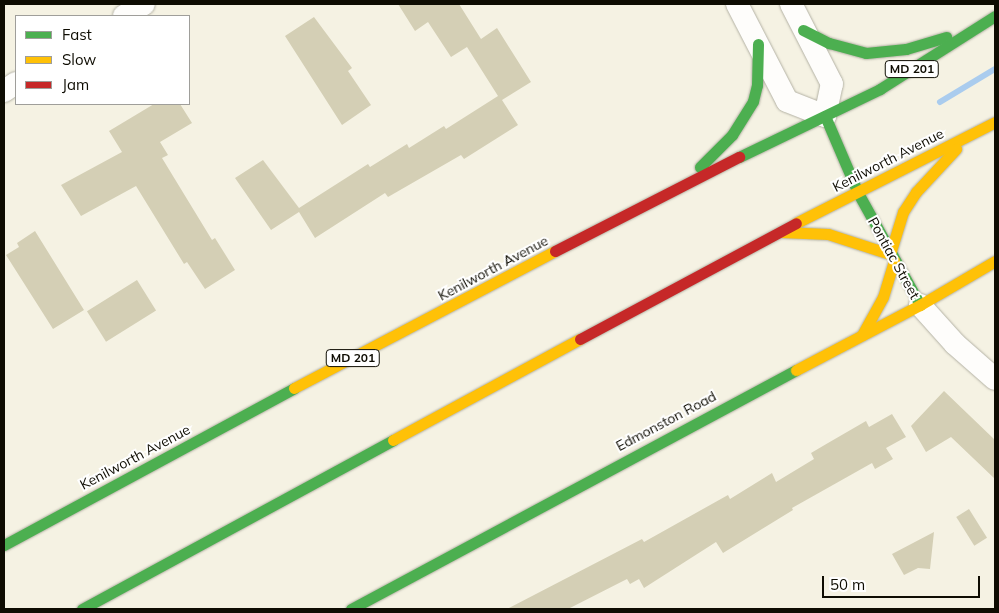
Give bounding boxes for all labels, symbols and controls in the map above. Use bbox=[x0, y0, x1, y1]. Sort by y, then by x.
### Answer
legend bbox=[15, 15, 190, 105]
text: Fast bbox=[62, 25, 92, 44]
text: Slow bbox=[62, 50, 96, 69]
road number: MD 201 bbox=[884, 60, 940, 78]
text: Jam bbox=[62, 75, 89, 94]
street label: Kenilworth Avenue bbox=[830, 125, 946, 195]
street label: Pontiac Street bbox=[865, 214, 923, 302]
street label: Kenilworth Avenue bbox=[435, 232, 551, 304]
road number: MD 201 bbox=[326, 348, 380, 368]
street label: Edmonston Road bbox=[613, 388, 719, 454]
street label: Kenilworth Avenue bbox=[77, 421, 193, 493]
scale bar bbox=[824, 566, 982, 598]
text: 50 m bbox=[830, 575, 865, 594]

